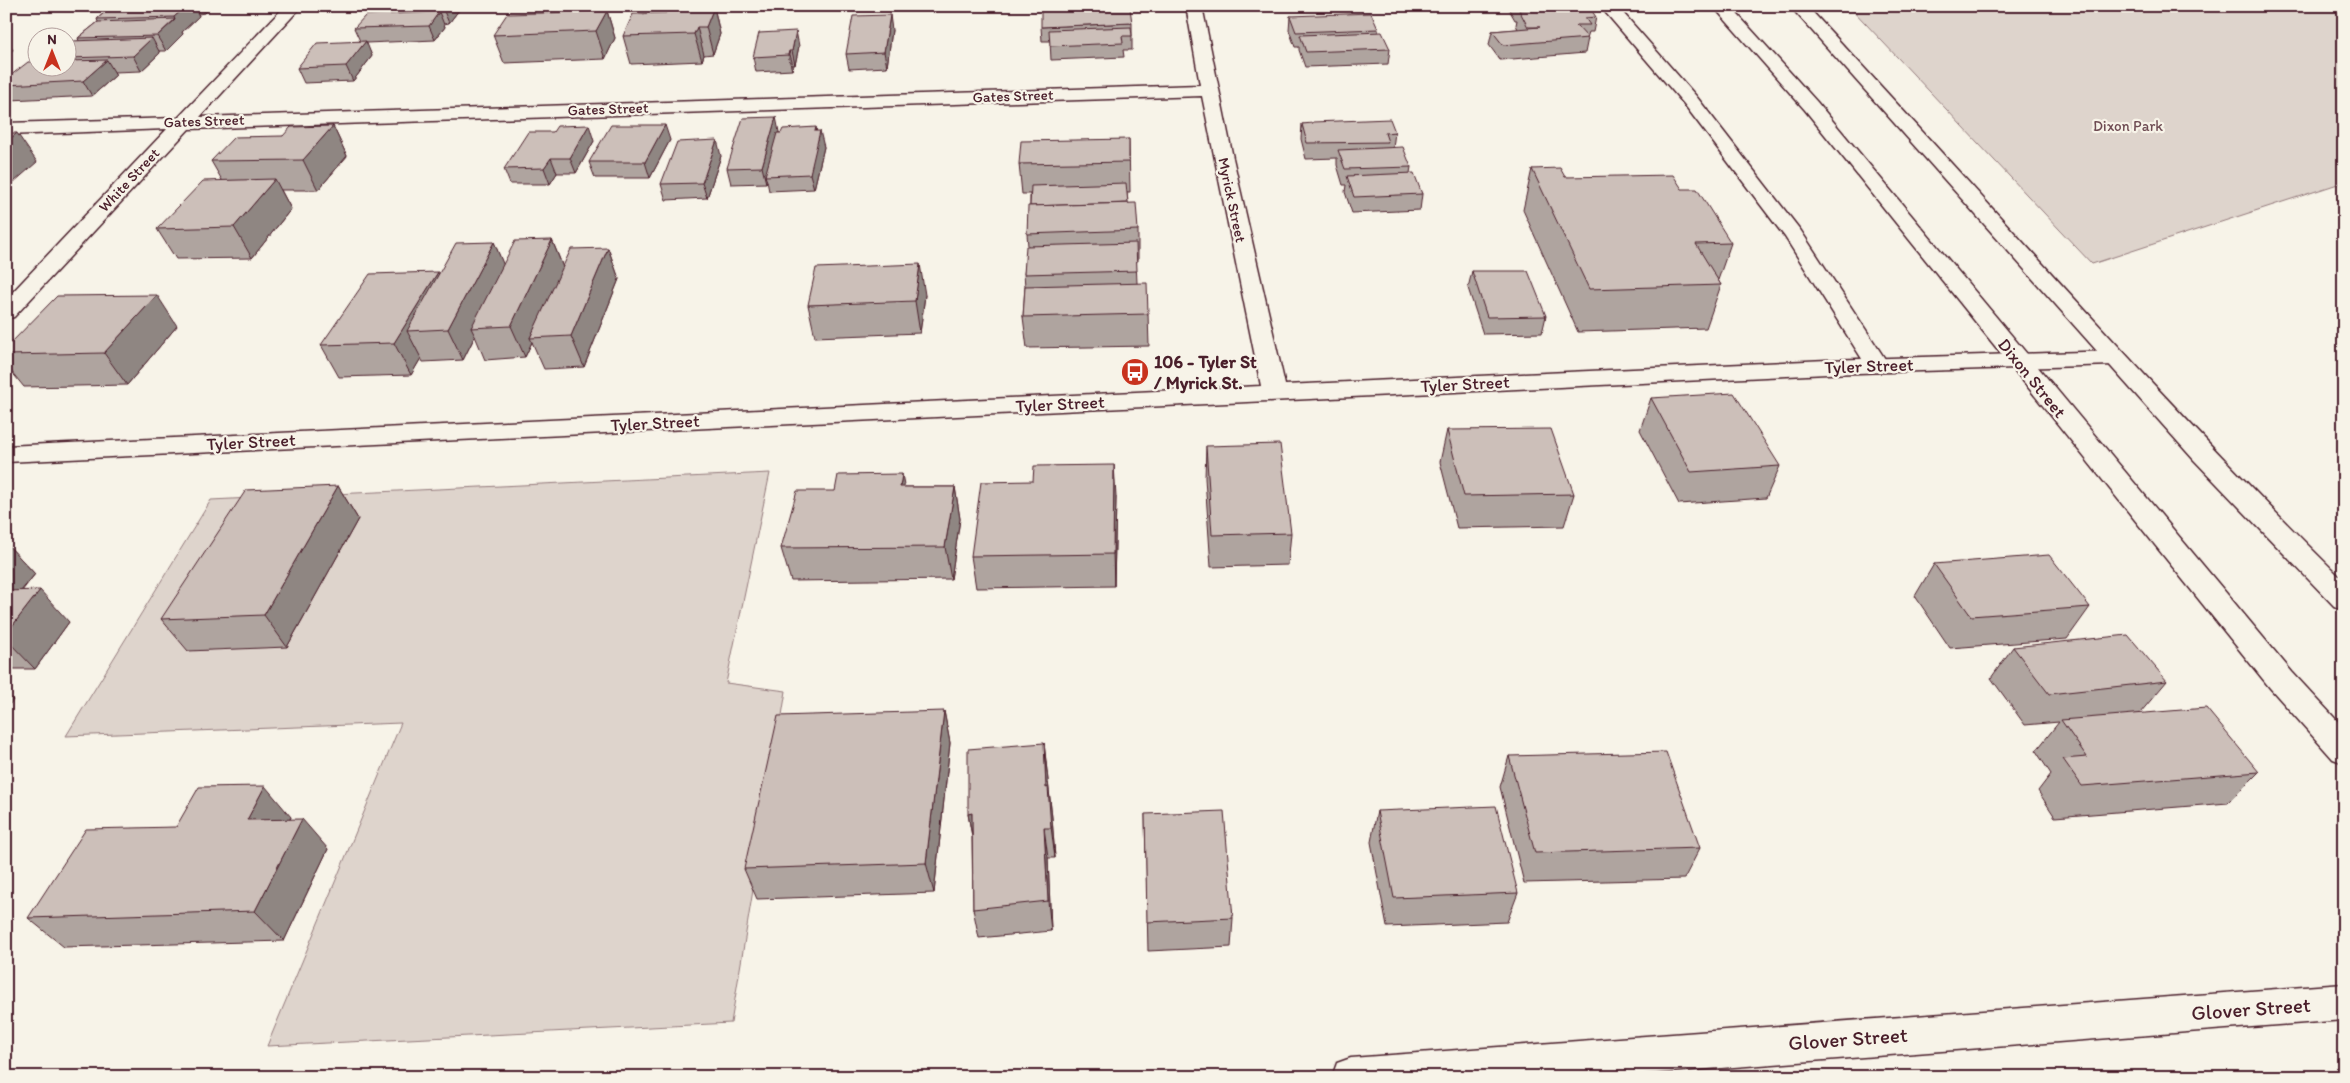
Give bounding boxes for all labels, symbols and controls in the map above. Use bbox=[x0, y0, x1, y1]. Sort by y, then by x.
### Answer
north arrow bbox=[28, 28, 78, 78]
text: N bbox=[47, 31, 57, 48]
street label: Gates Street bbox=[972, 86, 1054, 106]
street label: Gates Street bbox=[567, 99, 649, 119]
street label: Gates Street bbox=[163, 111, 245, 131]
park label: Dixon Park bbox=[2093, 117, 2163, 135]
street label: White Street bbox=[95, 144, 163, 216]
street label: Myrick Street bbox=[1214, 156, 1250, 244]
street label: Dixon Street bbox=[1993, 334, 2071, 423]
place label: 106 - Tyler St / Myrick St. bbox=[1153, 351, 1257, 394]
street label: Tyler Street bbox=[1824, 353, 1914, 379]
bus stop icon: 106 - Tyler St / Myrick St. bbox=[1120, 357, 1150, 387]
street label: Tyler Street bbox=[1420, 371, 1510, 397]
street label: Tyler Street bbox=[1015, 391, 1105, 417]
street label: Tyler Street bbox=[610, 410, 700, 436]
street label: Tyler Street bbox=[206, 429, 296, 455]
street label: Glover Street bbox=[2190, 992, 2312, 1025]
street label: Glover Street bbox=[1787, 1022, 1909, 1055]

